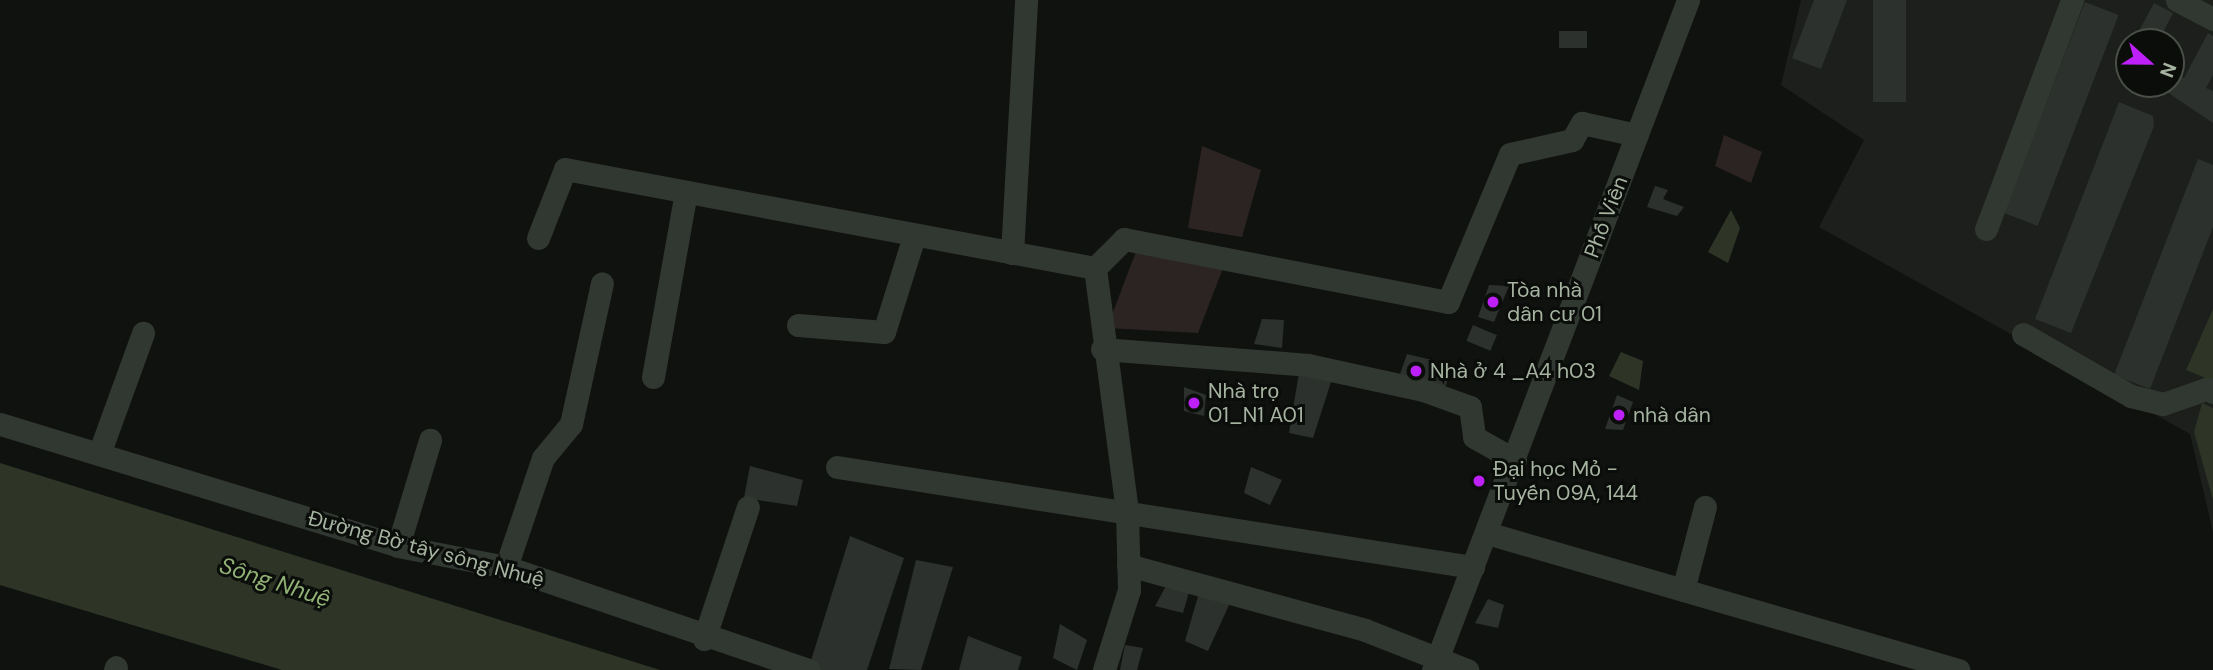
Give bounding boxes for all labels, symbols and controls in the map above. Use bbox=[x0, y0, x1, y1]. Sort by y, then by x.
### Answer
north arrow bbox=[2115, 28, 2185, 98]
text: N bbox=[2154, 59, 2182, 81]
street label: Phố Viên bbox=[1579, 173, 1633, 261]
place label: Tòa nhà dân cư 01 bbox=[1507, 277, 1600, 327]
marker: Tòa nhà dân cư 01 bbox=[1485, 294, 1501, 310]
place label: Nhà ở 4 _A4 h03 bbox=[1430, 358, 1595, 384]
marker: Nhà ở 4 _A4 h03 bbox=[1408, 363, 1424, 379]
place label: Nhà trọ 01_N1 A01 bbox=[1208, 378, 1303, 428]
marker: Nhà trọ 01_N1 A01 bbox=[1186, 395, 1202, 411]
place label: nhà dân bbox=[1633, 402, 1711, 428]
marker: nhà dân bbox=[1611, 407, 1627, 423]
place label: Đại học Mỏ - Tuyến 09A, 144 bbox=[1493, 456, 1638, 506]
marker: Đại học Mỏ - Tuyến 09A, 144 bbox=[1471, 473, 1487, 489]
street label: Đường Bờ tây sông Nhuệ bbox=[307, 506, 545, 592]
water label: Sông Nhuệ bbox=[216, 551, 334, 613]

